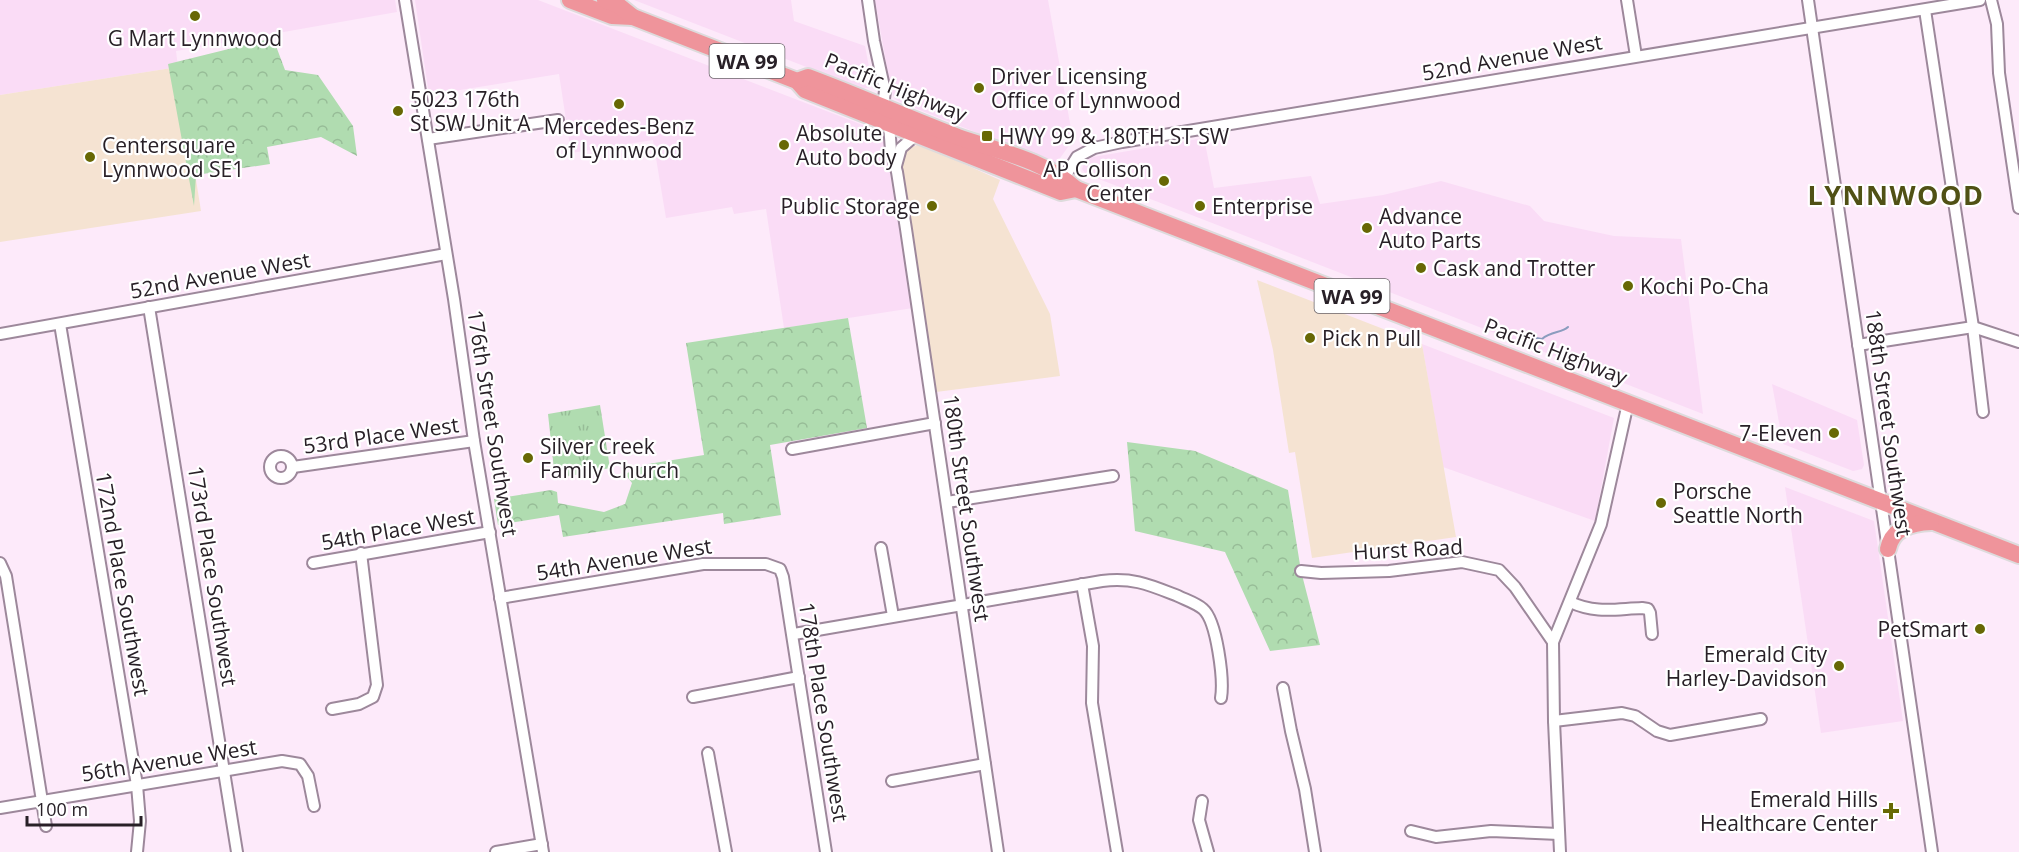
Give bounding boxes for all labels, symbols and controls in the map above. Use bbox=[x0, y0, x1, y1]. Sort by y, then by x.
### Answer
marker: G Mart Lynnwood bbox=[188, 9, 202, 23]
place label: G Mart Lynnwood bbox=[108, 24, 282, 52]
street label: 52nd Avenue West bbox=[1420, 27, 1604, 87]
road number: WA 99 bbox=[710, 44, 784, 78]
street label: Pacific Highway bbox=[821, 46, 972, 128]
place label: Driver Licensing Office of Lynnwood bbox=[991, 62, 1181, 114]
marker: Driver Licensing Office of Lynnwood bbox=[972, 81, 986, 95]
place label: 5023 176th St SW Unit A bbox=[410, 85, 531, 137]
marker: Mercedes-Benz of Lynnwood bbox=[612, 97, 626, 111]
marker: 5023 176th St SW Unit A bbox=[391, 104, 405, 118]
place label: Mercedes-Benz of Lynnwood bbox=[544, 112, 694, 164]
place label: Absolute Auto body bbox=[796, 119, 897, 171]
place label: HWY 99 & 180TH ST SW bbox=[999, 122, 1230, 150]
marker: HWY 99 & 180TH ST SW bbox=[980, 129, 994, 143]
place label: Centersquare Lynnwood SE1 bbox=[102, 131, 244, 183]
marker: Absolute Auto body bbox=[777, 138, 791, 152]
marker: Centersquare Lynnwood SE1 bbox=[83, 150, 97, 164]
place label: AP Collison Center bbox=[1043, 155, 1152, 207]
marker: AP Collison Center bbox=[1157, 174, 1171, 188]
district label: LYNNWOOD bbox=[1807, 176, 1985, 213]
place label: Public Storage bbox=[780, 192, 920, 220]
place label: Enterprise bbox=[1212, 192, 1313, 220]
marker: Public Storage bbox=[925, 199, 939, 213]
marker: Enterprise bbox=[1193, 199, 1207, 213]
place label: Advance Auto Parts bbox=[1379, 202, 1481, 254]
marker: Advance Auto Parts bbox=[1360, 221, 1374, 235]
street label: 52nd Avenue West bbox=[128, 245, 312, 305]
place label: Cask and Trotter bbox=[1433, 254, 1596, 282]
marker: Cask and Trotter bbox=[1414, 261, 1428, 275]
place label: Kochi Po-Cha bbox=[1640, 272, 1769, 300]
road number: WA 99 bbox=[1314, 279, 1390, 313]
marker: Kochi Po-Cha bbox=[1621, 279, 1635, 293]
street label: 176th Street Southwest bbox=[461, 308, 525, 538]
street label: 188th Street Southwest bbox=[1859, 308, 1919, 538]
street label: Pacific Highway bbox=[1480, 311, 1632, 391]
place label: Pick n Pull bbox=[1322, 324, 1421, 352]
marker: Pick n Pull bbox=[1303, 331, 1317, 345]
street label: 180th Street Southwest bbox=[937, 393, 997, 623]
street label: 53rd Place West bbox=[302, 410, 460, 460]
place label: 7-Eleven bbox=[1739, 419, 1822, 447]
marker: 7-Eleven bbox=[1827, 426, 1841, 440]
place label: Silver Creek Family Church bbox=[540, 432, 679, 484]
marker: Silver Creek Family Church bbox=[521, 451, 535, 465]
street label: 173rd Place Southwest bbox=[182, 464, 244, 688]
street label: 172nd Place Southwest bbox=[89, 470, 157, 698]
place label: Porsche Seattle North bbox=[1673, 477, 1803, 529]
marker: Porsche Seattle North bbox=[1654, 496, 1668, 510]
street label: 54th Place West bbox=[319, 502, 477, 556]
street label: 54th Avenue West bbox=[534, 531, 714, 587]
street label: Hurst Road bbox=[1352, 532, 1464, 566]
street label: 178th Place Southwest bbox=[793, 600, 855, 824]
place label: PetSmart bbox=[1877, 615, 1968, 643]
marker: PetSmart bbox=[1973, 622, 1987, 636]
place label: Emerald City Harley-Davidson bbox=[1666, 640, 1827, 692]
marker: Emerald City Harley-Davidson bbox=[1832, 659, 1846, 673]
street label: 56th Avenue West bbox=[79, 732, 259, 788]
place label: Emerald Hills Healthcare Center bbox=[1700, 785, 1878, 837]
scale bar bbox=[27, 789, 141, 827]
text: 100 m bbox=[36, 797, 88, 821]
marker: Emerald Hills Healthcare Center bbox=[1882, 802, 1900, 820]

